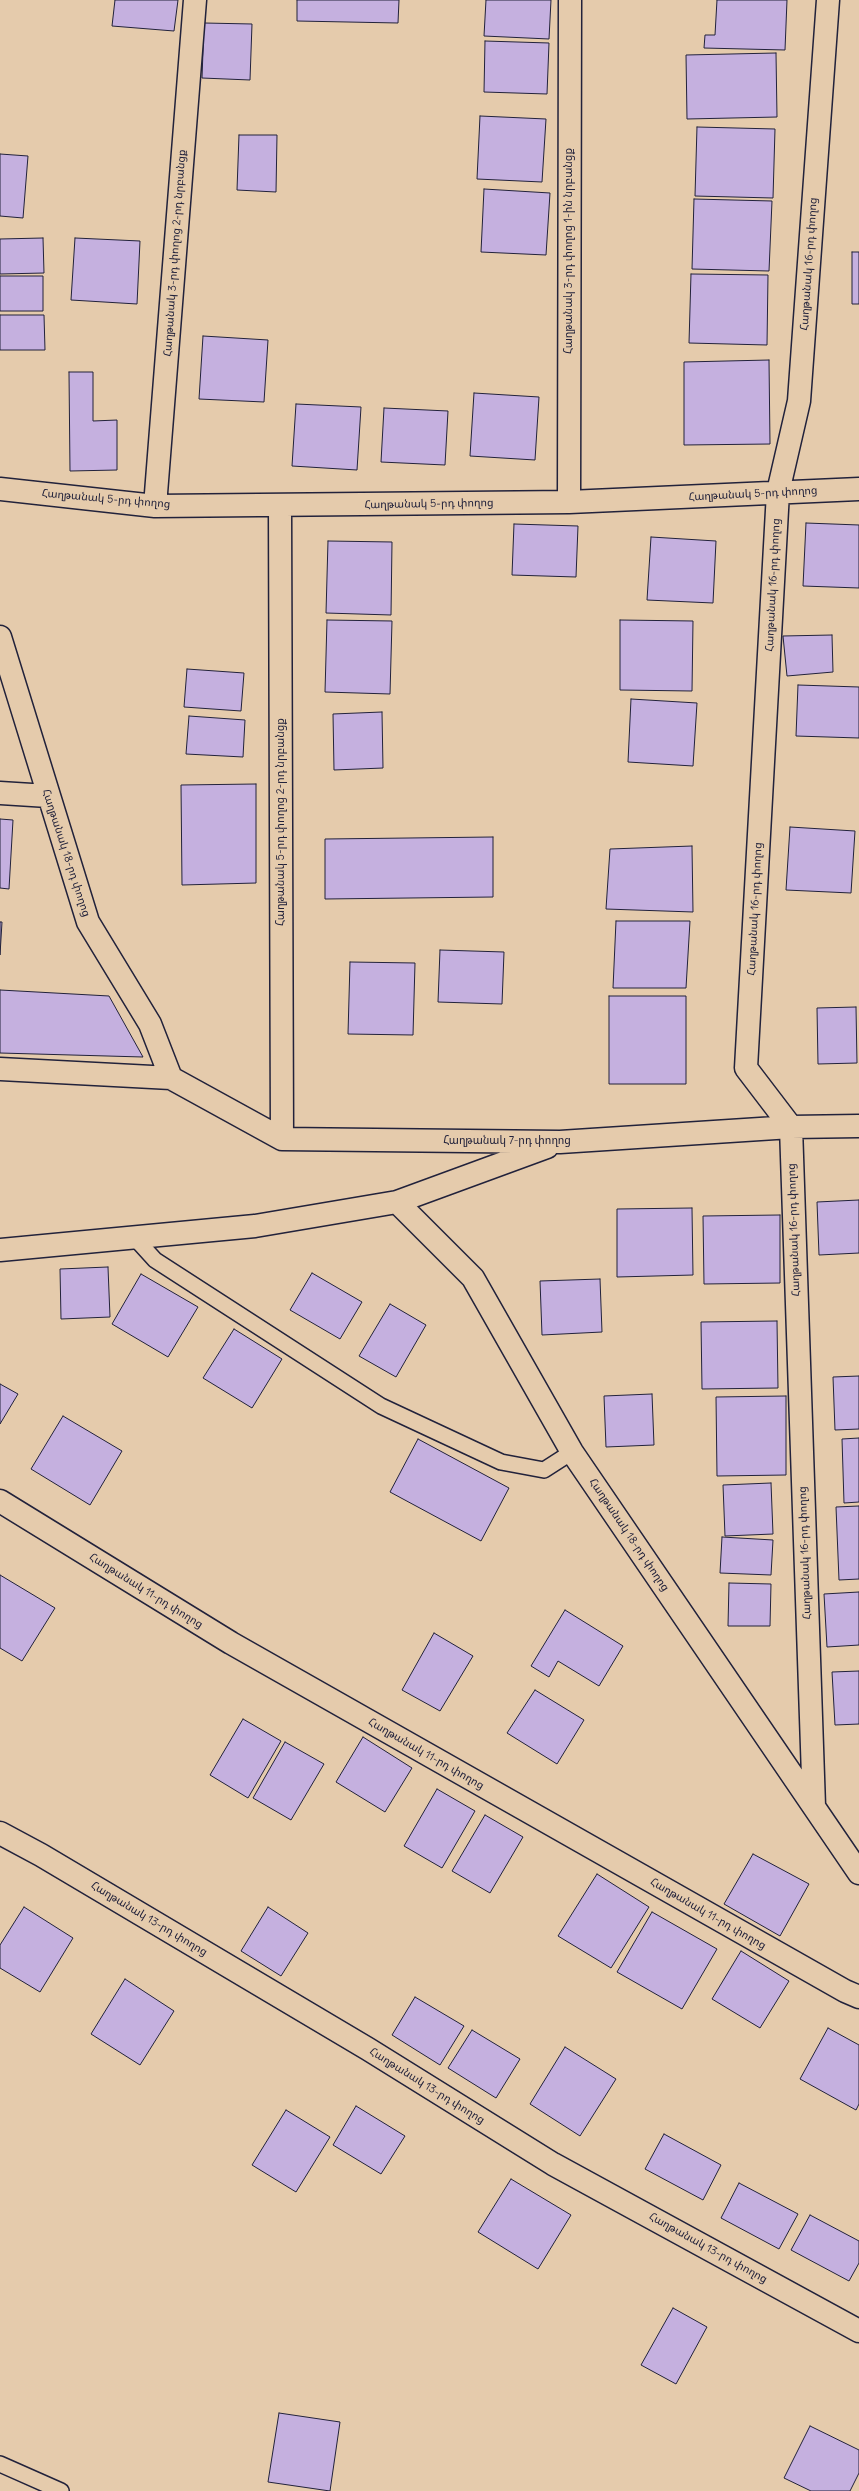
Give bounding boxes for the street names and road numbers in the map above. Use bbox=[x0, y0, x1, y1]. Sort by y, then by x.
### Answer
street label: Հաղթանակ 3-րդ փողոց 1-ին նրբանցք bbox=[562, 148, 576, 354]
street label: Հաղթանակ 3-րդ փողոց 2-րդ նրբանցք bbox=[161, 149, 189, 357]
street label: Հաղթանակ 16-րդ փողոց bbox=[798, 197, 820, 331]
street label: Հաղթանակ 5-րդ փողոց bbox=[688, 484, 818, 504]
street label: Հաղթանակ 5-րդ փողոց bbox=[41, 487, 171, 511]
street label: Հաղթանակ 5-րդ փողոց bbox=[364, 496, 494, 512]
street label: Հաղթանակ 16-րդ փողոց bbox=[763, 518, 783, 652]
street label: Հաղթանակ 5-րդ փողոց 2-րդ նրբանցք bbox=[274, 718, 288, 926]
street label: Հաղթանակ 18-րդ փողոց bbox=[39, 788, 93, 918]
street label: Հաղթանակ 16-րդ փողոց bbox=[745, 842, 765, 976]
street label: Հաղթանակ 7-րդ փողոց bbox=[443, 1134, 571, 1148]
street label: Հաղթանակ 16-րդ փողոց bbox=[785, 1163, 803, 1297]
street label: Հաղթանակ 18-րդ փողոց bbox=[586, 1476, 672, 1594]
street label: Հաղթանակ 16-րդ փողոց bbox=[796, 1486, 814, 1620]
street label: Հաղթանակ 11-րդ փողոց bbox=[87, 1551, 205, 1631]
street label: Հաղթանակ 11-րդ փողոց bbox=[366, 1715, 486, 1793]
street label: Հաղթանակ 11-րդ փողոց bbox=[648, 1875, 768, 1953]
street label: Հաղթանակ 13-րդ փողոց bbox=[88, 1879, 210, 1959]
street label: Հաղթանակ 13-րդ փողոց bbox=[367, 2045, 487, 2127]
street label: Հաղթանակ 13-րդ փողոց bbox=[646, 2210, 770, 2286]

